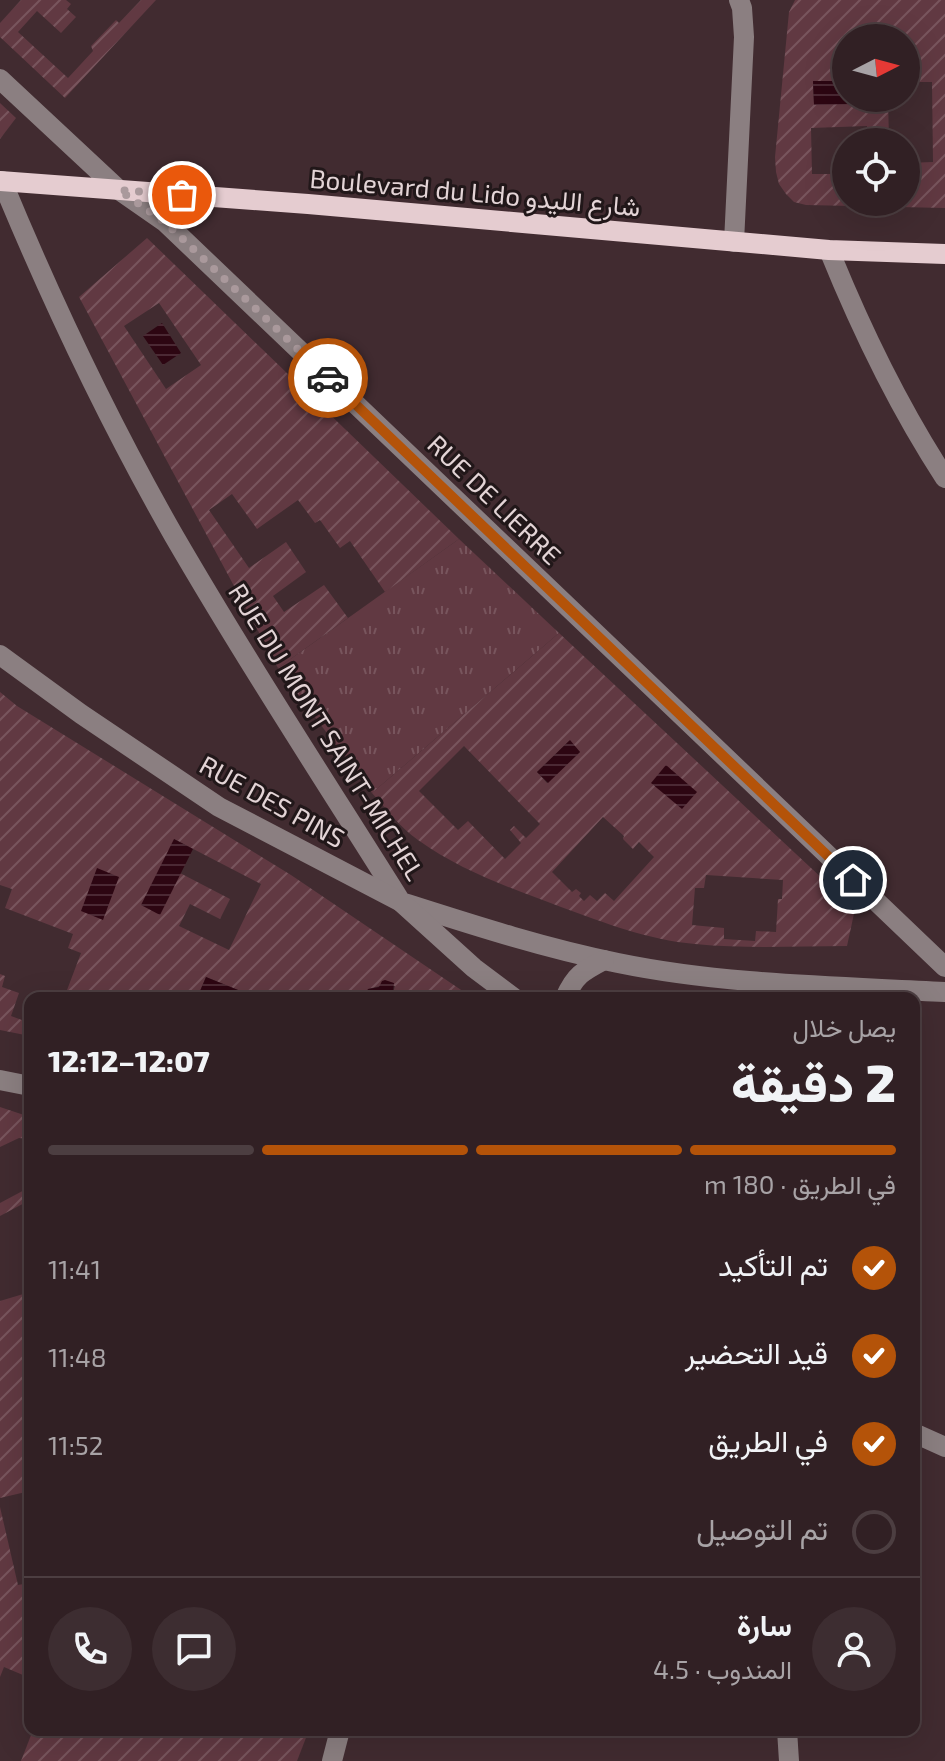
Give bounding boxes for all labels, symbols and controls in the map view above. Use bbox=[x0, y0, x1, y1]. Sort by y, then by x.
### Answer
north arrow bbox=[832, 24, 920, 112]
map controls bbox=[832, 24, 920, 216]
button: locate bbox=[832, 128, 920, 216]
pin bbox=[148, 161, 216, 229]
street label: Boulevard du Lido شارع الليدو bbox=[308, 162, 642, 225]
icon: bag bbox=[160, 173, 204, 217]
courier bbox=[288, 338, 368, 418]
icon: car bbox=[306, 356, 350, 400]
street label: RUE DE LIERRE bbox=[422, 428, 568, 570]
street label: RUE DU MONT SAINT-MICHEL bbox=[223, 577, 432, 885]
street label: RUE DES PINS bbox=[195, 748, 351, 853]
pin bbox=[819, 846, 887, 914]
icon: home bbox=[831, 858, 875, 902]
text: يصل خلال bbox=[793, 1011, 896, 1042]
text: 12:07–12:12 bbox=[48, 1042, 210, 1078]
text: 2 دقيقة bbox=[731, 1050, 896, 1112]
text: في الطريق · 180 m bbox=[704, 1168, 896, 1199]
text: تم التأكيد bbox=[718, 1246, 828, 1282]
icon: check bbox=[852, 1246, 896, 1290]
text: 11:41 bbox=[48, 1253, 101, 1284]
text: قيد التحضير bbox=[685, 1334, 828, 1370]
icon: check bbox=[852, 1334, 896, 1378]
text: 11:48 bbox=[48, 1341, 107, 1372]
text: في الطريق bbox=[708, 1422, 828, 1458]
icon: check bbox=[852, 1422, 896, 1466]
text: 11:52 bbox=[48, 1429, 103, 1460]
text: تم التوصيل bbox=[696, 1510, 828, 1546]
text: سارة bbox=[737, 1606, 792, 1642]
button: phone bbox=[48, 1607, 132, 1691]
button: chat bbox=[152, 1607, 236, 1691]
button: person bbox=[812, 1607, 896, 1691]
text: المندوب · 4.5 bbox=[653, 1653, 792, 1684]

